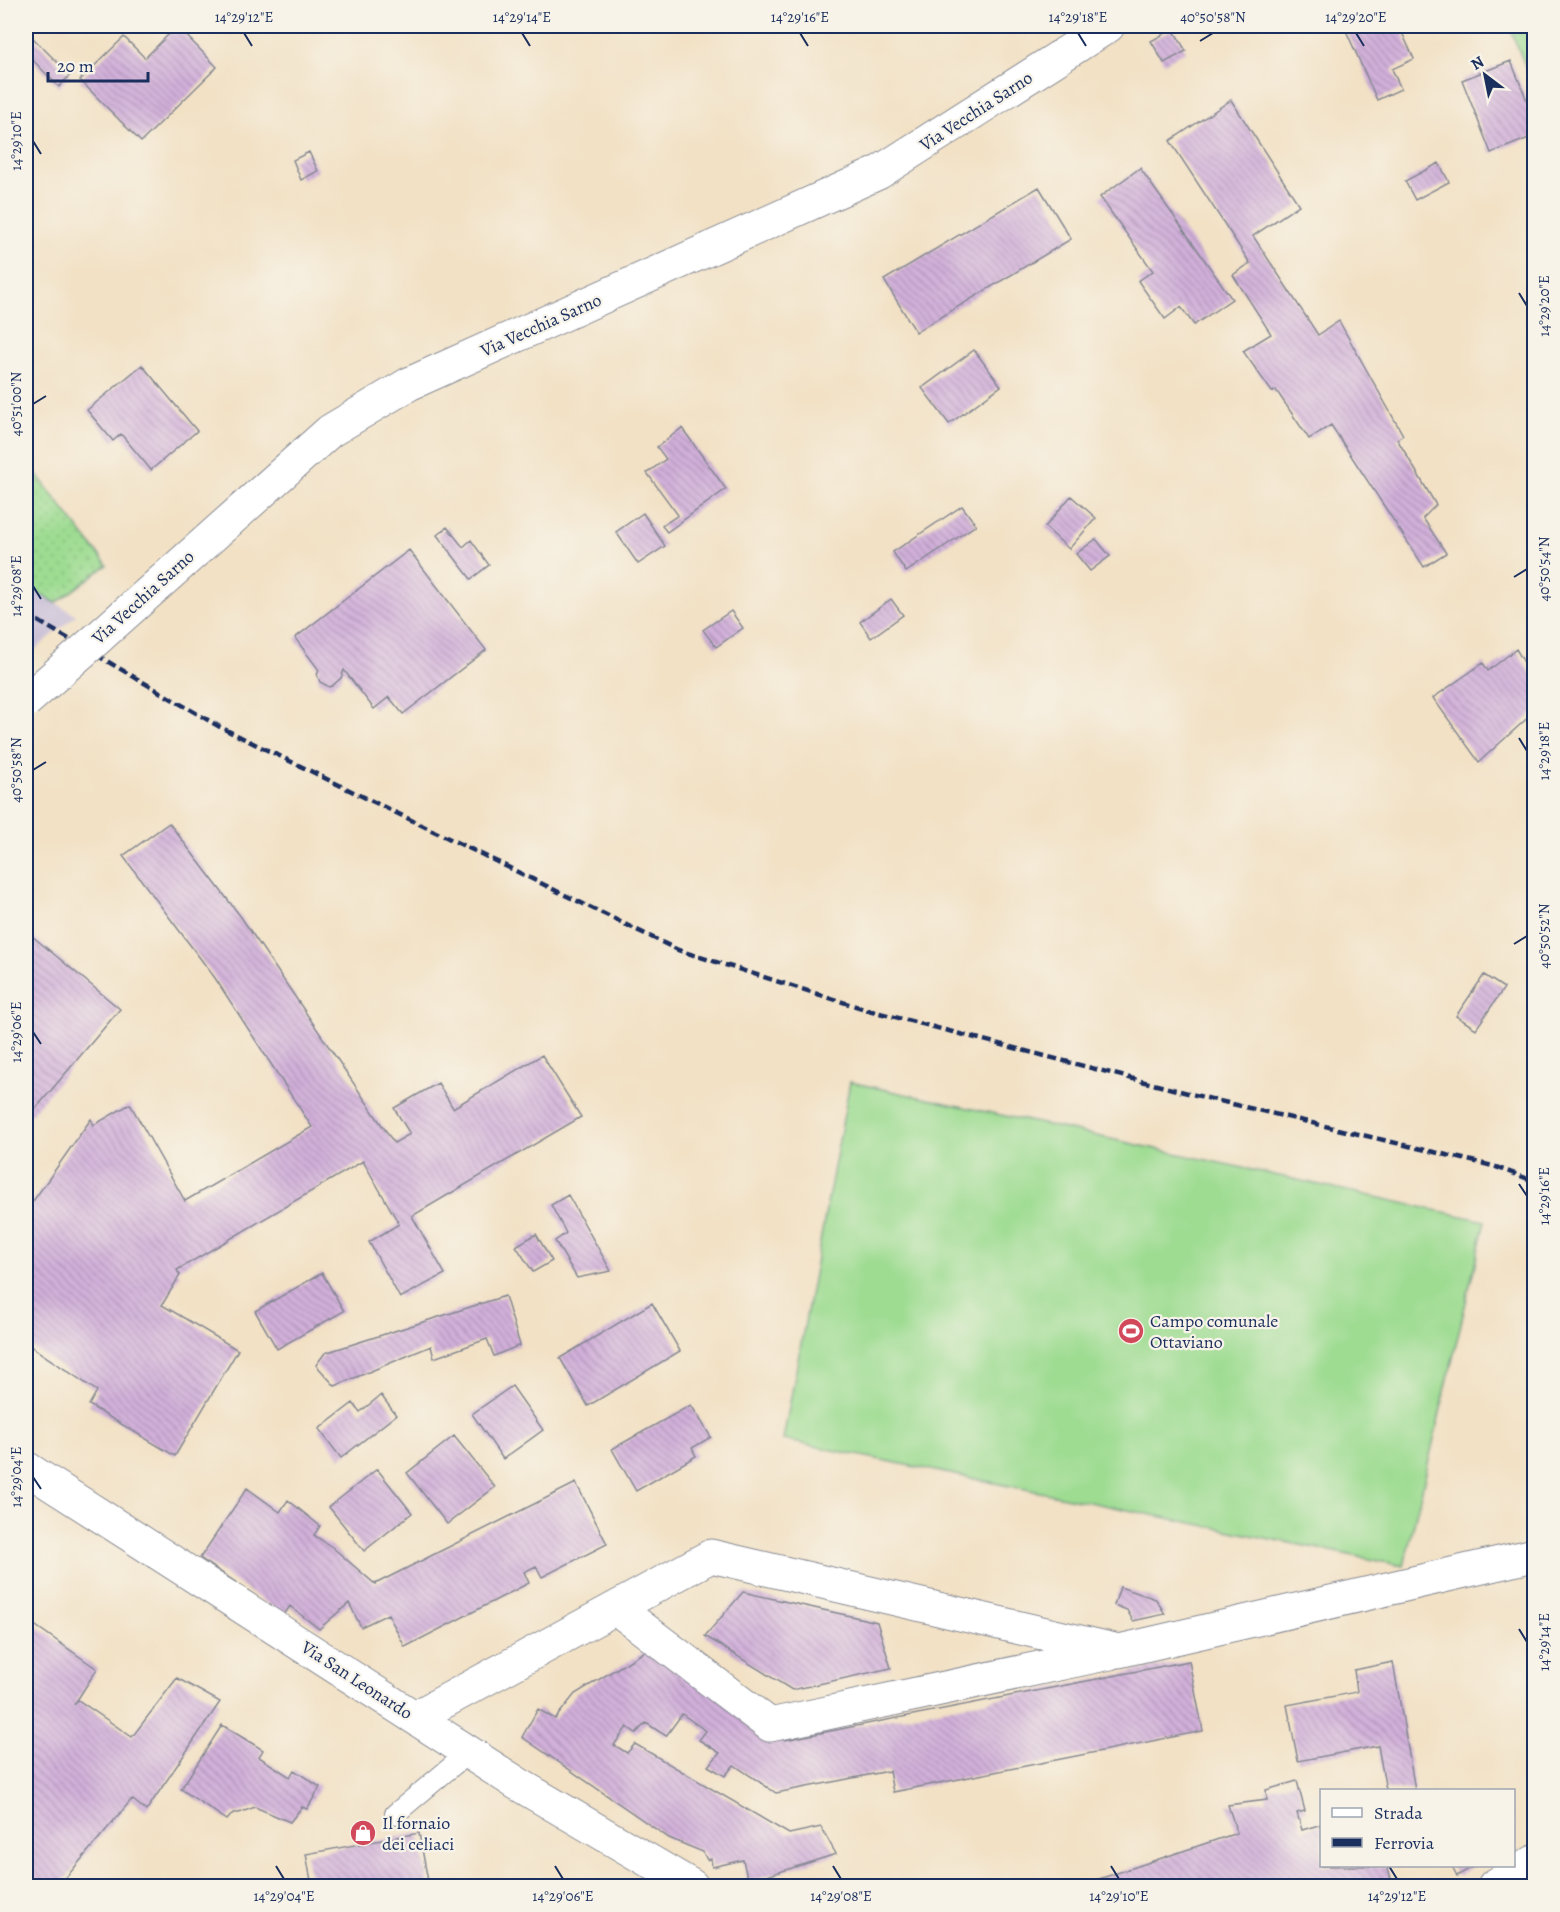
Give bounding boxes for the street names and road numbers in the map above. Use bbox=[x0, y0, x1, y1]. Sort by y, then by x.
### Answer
street label: Via Vecchia Sarno bbox=[914, 66, 1037, 157]
street label: Via Vecchia Sarno bbox=[476, 288, 605, 363]
street label: Via Vecchia Sarno bbox=[86, 545, 199, 650]
street label: Via San Leonardo bbox=[296, 1635, 417, 1725]

